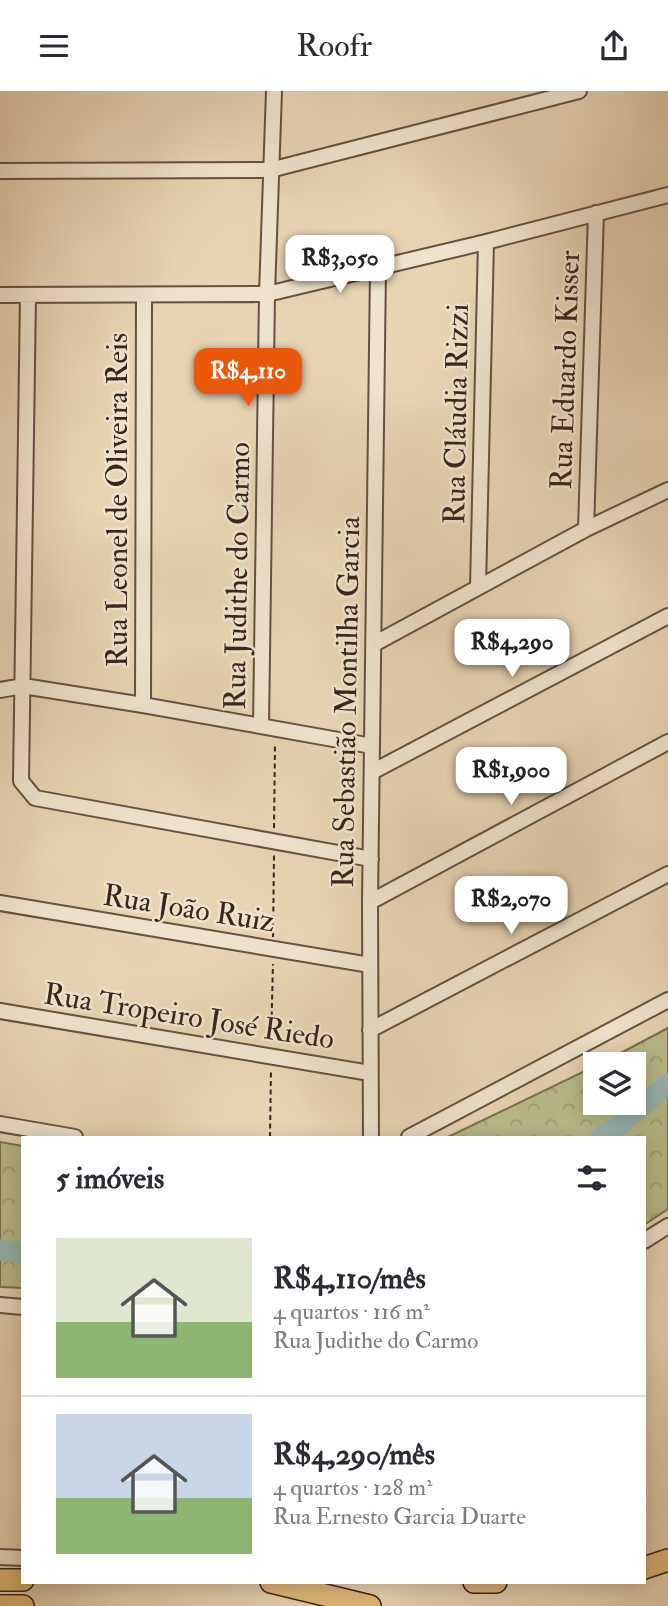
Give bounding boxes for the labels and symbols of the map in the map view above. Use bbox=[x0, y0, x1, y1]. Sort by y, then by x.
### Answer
pin: R$3,050 bbox=[275, 235, 405, 295]
street label: Rua Eduardo Kisser bbox=[543, 250, 588, 490]
street label: Rua Cláudia Rizzi bbox=[436, 303, 477, 525]
street label: Rua Leonel de Oliveira Reis bbox=[99, 333, 136, 667]
pin: R$4,110 bbox=[183, 349, 313, 408]
street label: Rua Judithe do Carmo bbox=[217, 442, 258, 710]
street label: Rua Sebastião Montilha Garcia bbox=[325, 515, 368, 888]
pin: R$4,290 bbox=[447, 619, 577, 679]
pin: R$1,900 bbox=[446, 747, 576, 807]
street label: Rua João Ruiz bbox=[100, 877, 278, 940]
pin: R$2,070 bbox=[446, 877, 576, 936]
street label: Rua Tropeiro José Riedo bbox=[41, 975, 337, 1058]

